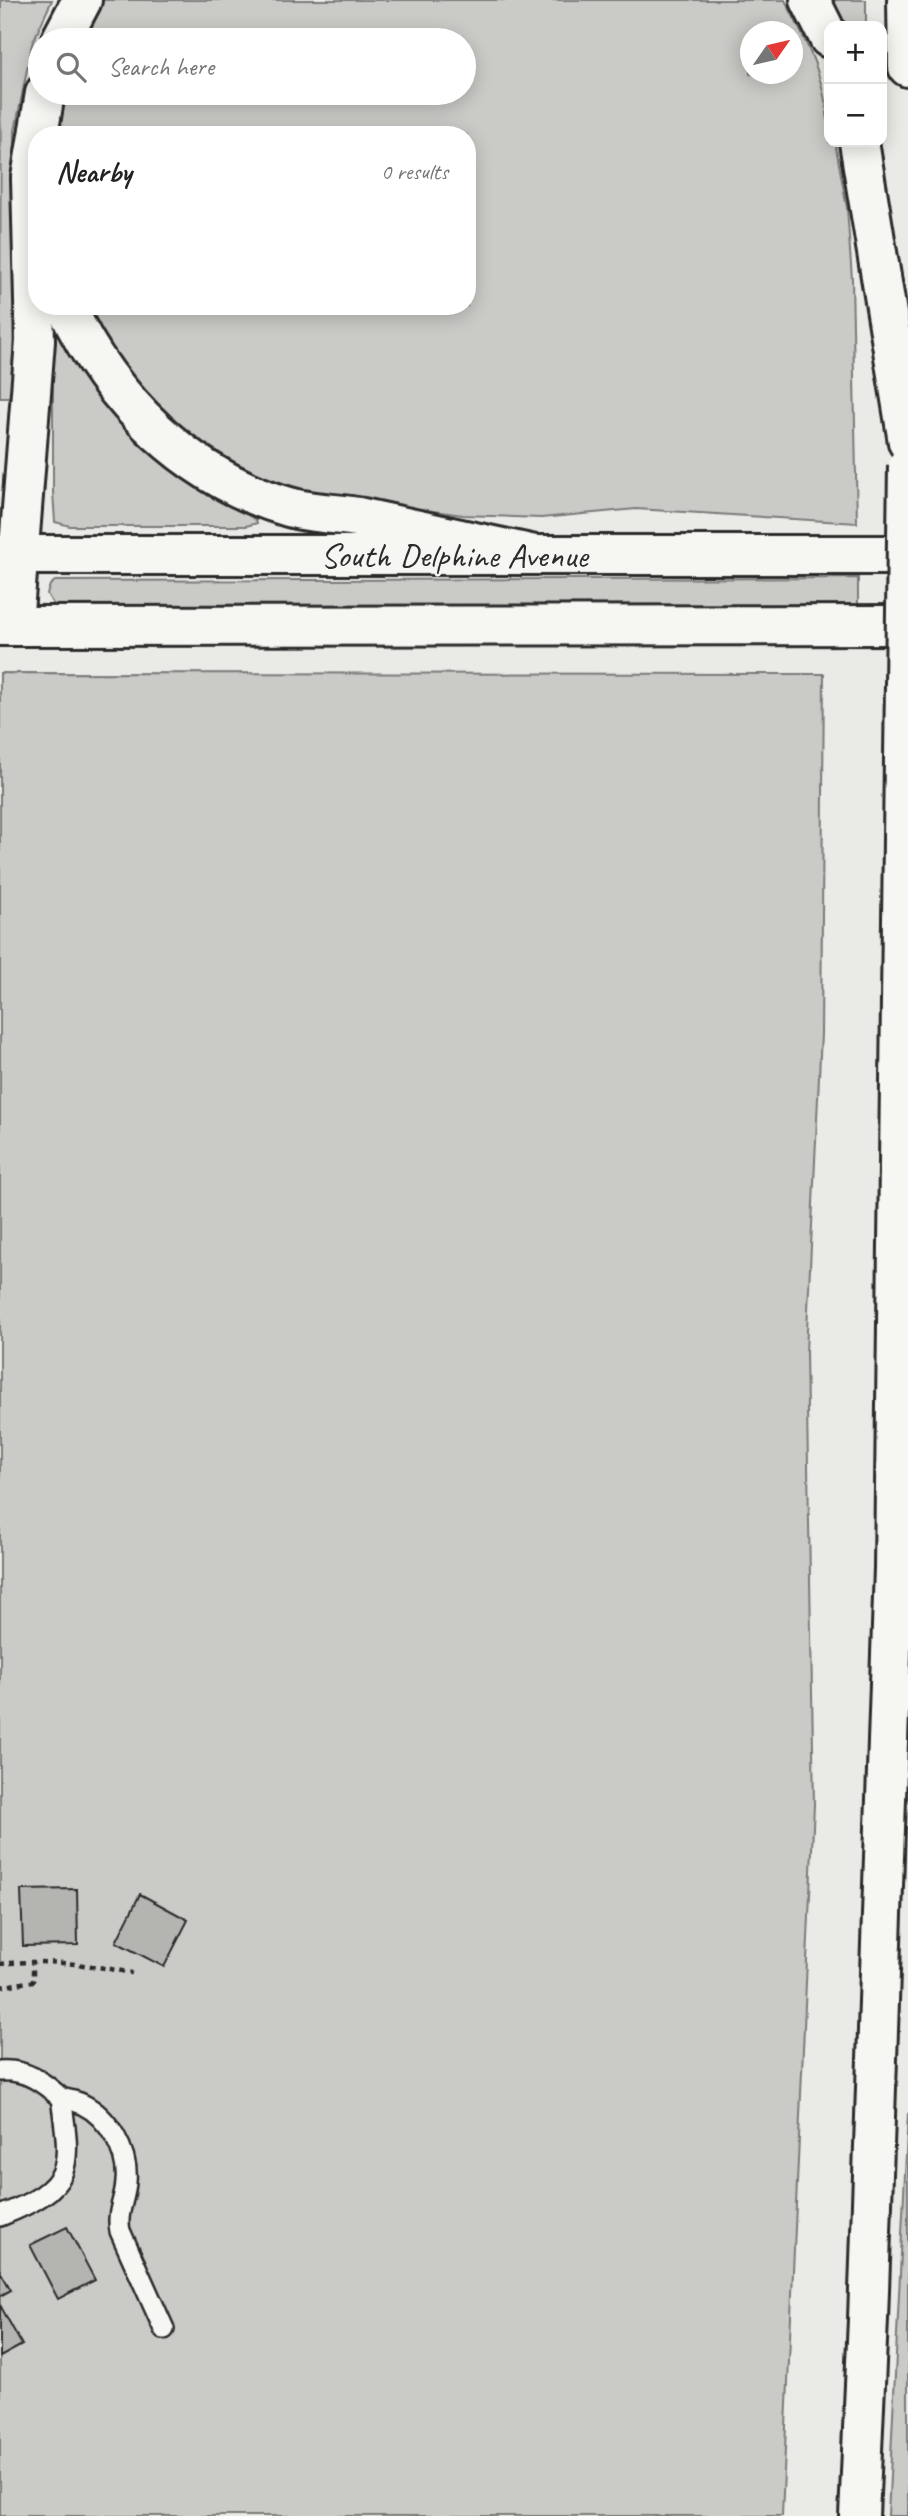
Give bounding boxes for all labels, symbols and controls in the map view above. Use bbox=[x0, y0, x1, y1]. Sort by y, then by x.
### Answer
north arrow bbox=[740, 21, 803, 84]
map controls bbox=[824, 21, 887, 147]
button: + bbox=[824, 21, 887, 84]
search box bbox=[28, 28, 476, 105]
icon: search bbox=[52, 48, 90, 86]
text: Search here bbox=[108, 50, 214, 83]
button: − bbox=[824, 84, 887, 147]
text: Nearby bbox=[56, 153, 132, 191]
text: 0 results bbox=[381, 157, 448, 186]
street label: South Delphine Avenue bbox=[320, 533, 590, 578]

